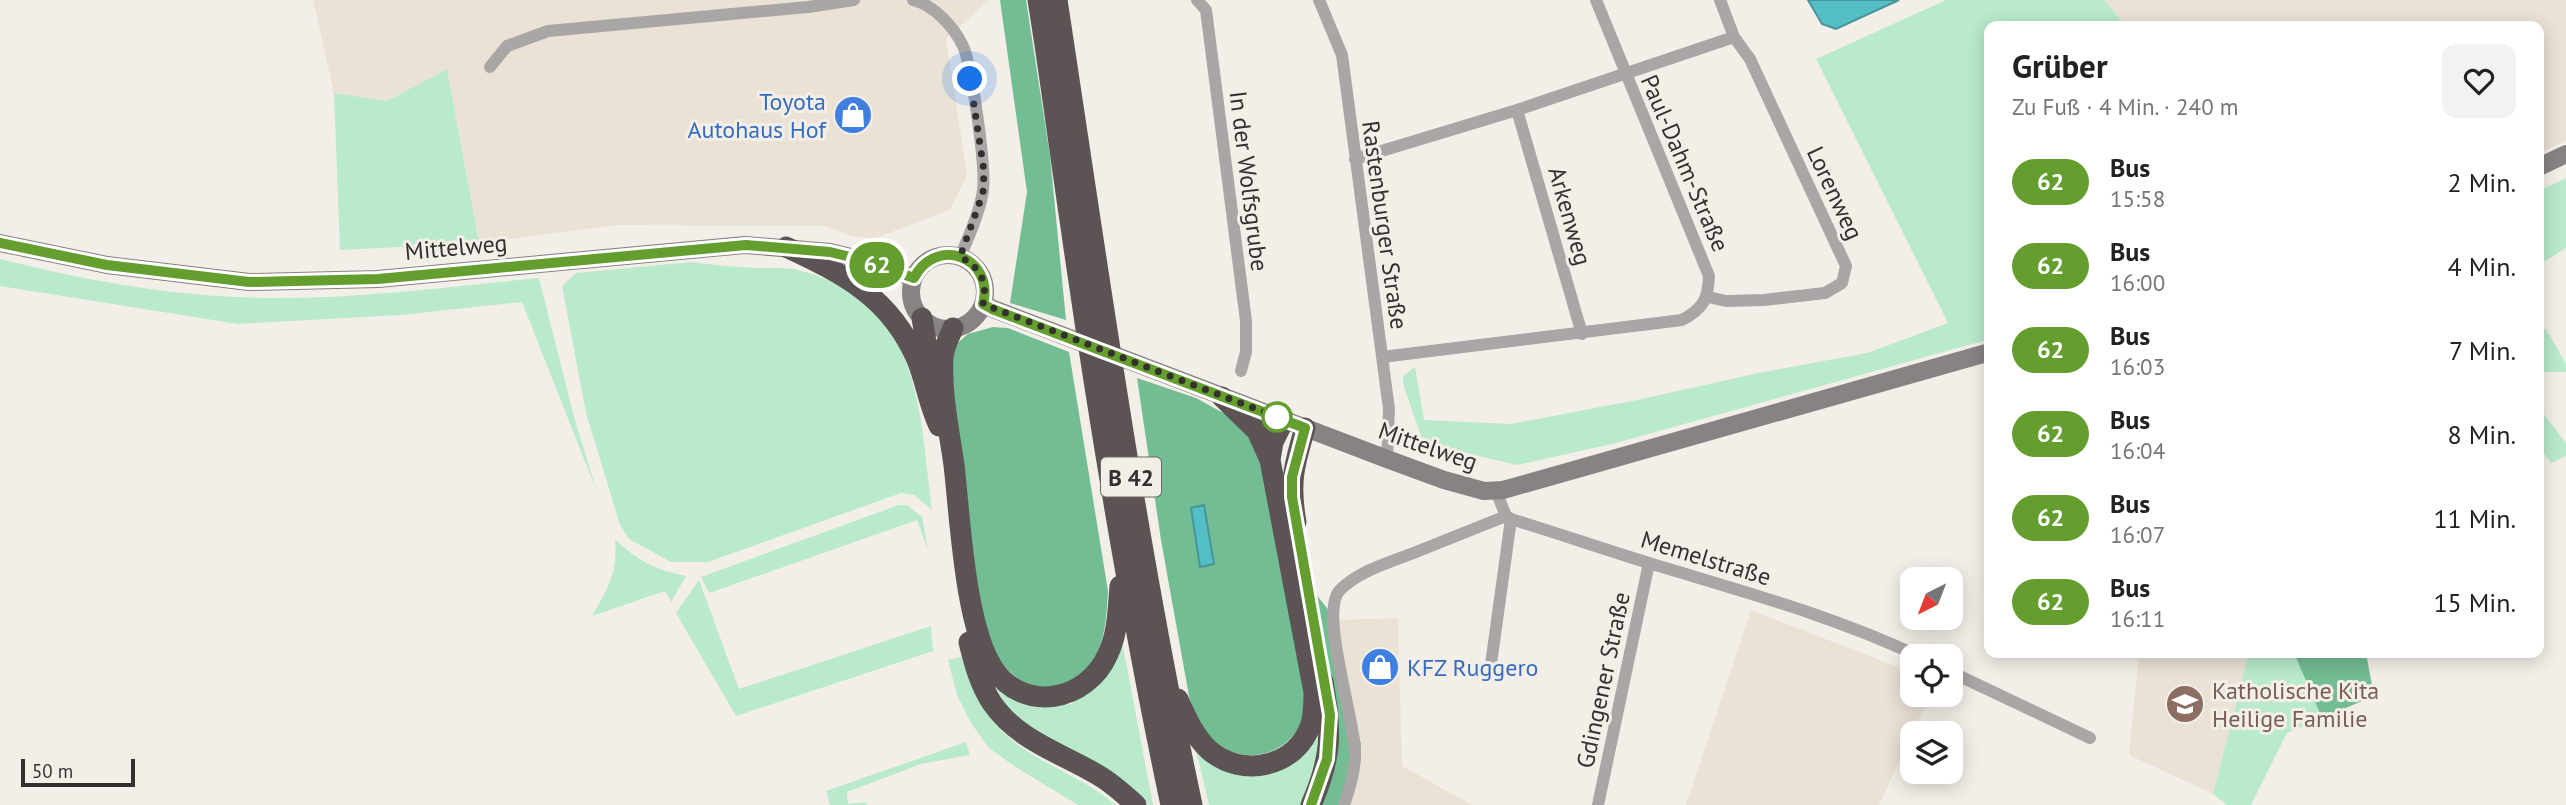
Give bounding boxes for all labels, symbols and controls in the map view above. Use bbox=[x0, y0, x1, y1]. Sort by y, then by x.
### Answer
text: Grüber bbox=[2012, 44, 2107, 87]
button: heart bbox=[2442, 44, 2516, 118]
your location bbox=[952, 61, 987, 96]
street label: Paul-Dahm-Straße bbox=[1634, 70, 1736, 256]
place label: Toyota Autohaus Hof bbox=[687, 86, 827, 145]
street label: In der Wolfsgrube bbox=[1223, 89, 1275, 273]
text: Zu Fuß · 4 Min. · 240 m bbox=[2012, 92, 2238, 121]
shop icon: Toyota Autohaus Hof bbox=[832, 94, 874, 136]
street label: Rastenburger Straße bbox=[1355, 119, 1415, 331]
street label: Lorenweg bbox=[1800, 141, 1870, 245]
text: Bus bbox=[2110, 151, 2150, 184]
street label: Arkenweg bbox=[1541, 163, 1599, 269]
text: 62 bbox=[2037, 166, 2064, 197]
text: 2 Min. bbox=[2448, 166, 2516, 199]
text: 15:58 bbox=[2110, 184, 2165, 213]
street label: Mittelweg bbox=[403, 227, 509, 267]
text: Bus bbox=[2110, 235, 2150, 268]
line badge: 62 bbox=[846, 242, 908, 288]
text: 62 bbox=[863, 249, 891, 280]
text: 62 bbox=[2037, 250, 2064, 281]
text: 4 Min. bbox=[2448, 250, 2516, 283]
text: 16:00 bbox=[2110, 268, 2165, 297]
text: Bus bbox=[2110, 319, 2150, 352]
text: 62 bbox=[2037, 334, 2064, 365]
text: 7 Min. bbox=[2449, 334, 2516, 367]
text: 16:03 bbox=[2110, 352, 2165, 381]
unlabelled marker bbox=[1262, 402, 1292, 432]
text: Bus bbox=[2110, 403, 2150, 436]
street label: Mittelweg bbox=[1374, 415, 1482, 477]
text: 62 bbox=[2037, 418, 2064, 449]
text: 8 Min. bbox=[2448, 418, 2516, 451]
text: 16:04 bbox=[2110, 436, 2165, 465]
road number: B 42 bbox=[1101, 457, 1161, 496]
text: Bus bbox=[2110, 487, 2150, 520]
text: 62 bbox=[2037, 502, 2064, 533]
text: 11 Min. bbox=[2433, 502, 2516, 535]
text: 16:07 bbox=[2110, 520, 2165, 549]
street label: Memelstraße bbox=[1637, 524, 1775, 592]
north arrow bbox=[1900, 567, 1964, 630]
map controls bbox=[1900, 567, 1963, 784]
text: Bus bbox=[2110, 571, 2150, 604]
text: 62 bbox=[2037, 586, 2064, 617]
text: 15 Min. bbox=[2433, 586, 2516, 619]
street label: Gdingener Straße bbox=[1569, 589, 1637, 771]
text: 16:11 bbox=[2110, 604, 2165, 633]
button: locate bbox=[1900, 644, 1963, 707]
shop icon: KFZ Ruggero bbox=[1359, 646, 1401, 688]
place label: KFZ Ruggero bbox=[1407, 652, 1538, 683]
place label: Katholische Kita Heilige Familie bbox=[2212, 675, 2379, 734]
school or university icon: Katholische Kita Heilige Familie bbox=[2164, 683, 2206, 725]
button: layers bbox=[1900, 721, 1963, 784]
scale bar bbox=[21, 756, 135, 788]
text: 50 m bbox=[32, 759, 73, 783]

